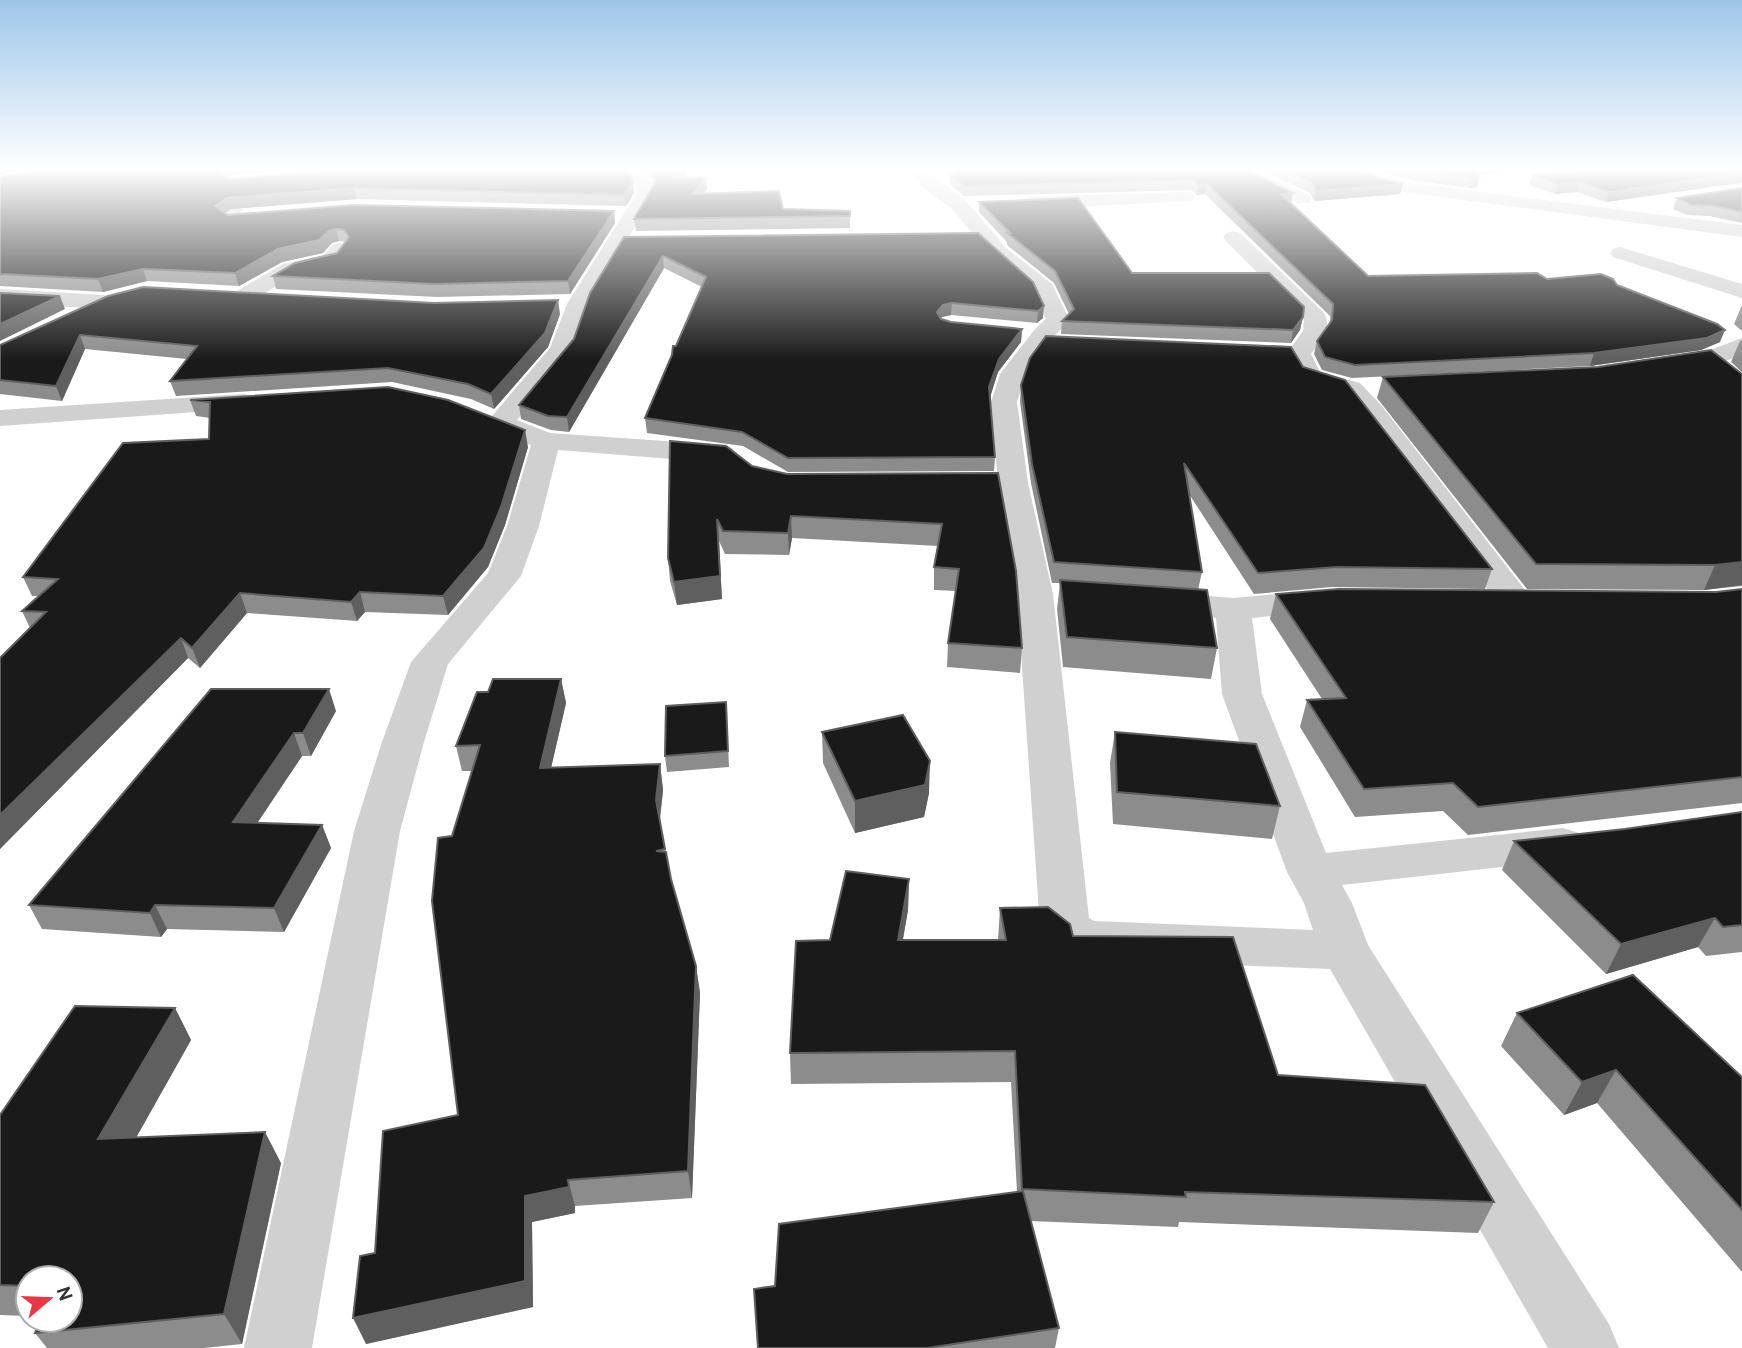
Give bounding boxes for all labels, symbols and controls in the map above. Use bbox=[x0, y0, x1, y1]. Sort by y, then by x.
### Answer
north arrow bbox=[14, 1264, 84, 1334]
text: N bbox=[50, 1284, 77, 1304]

